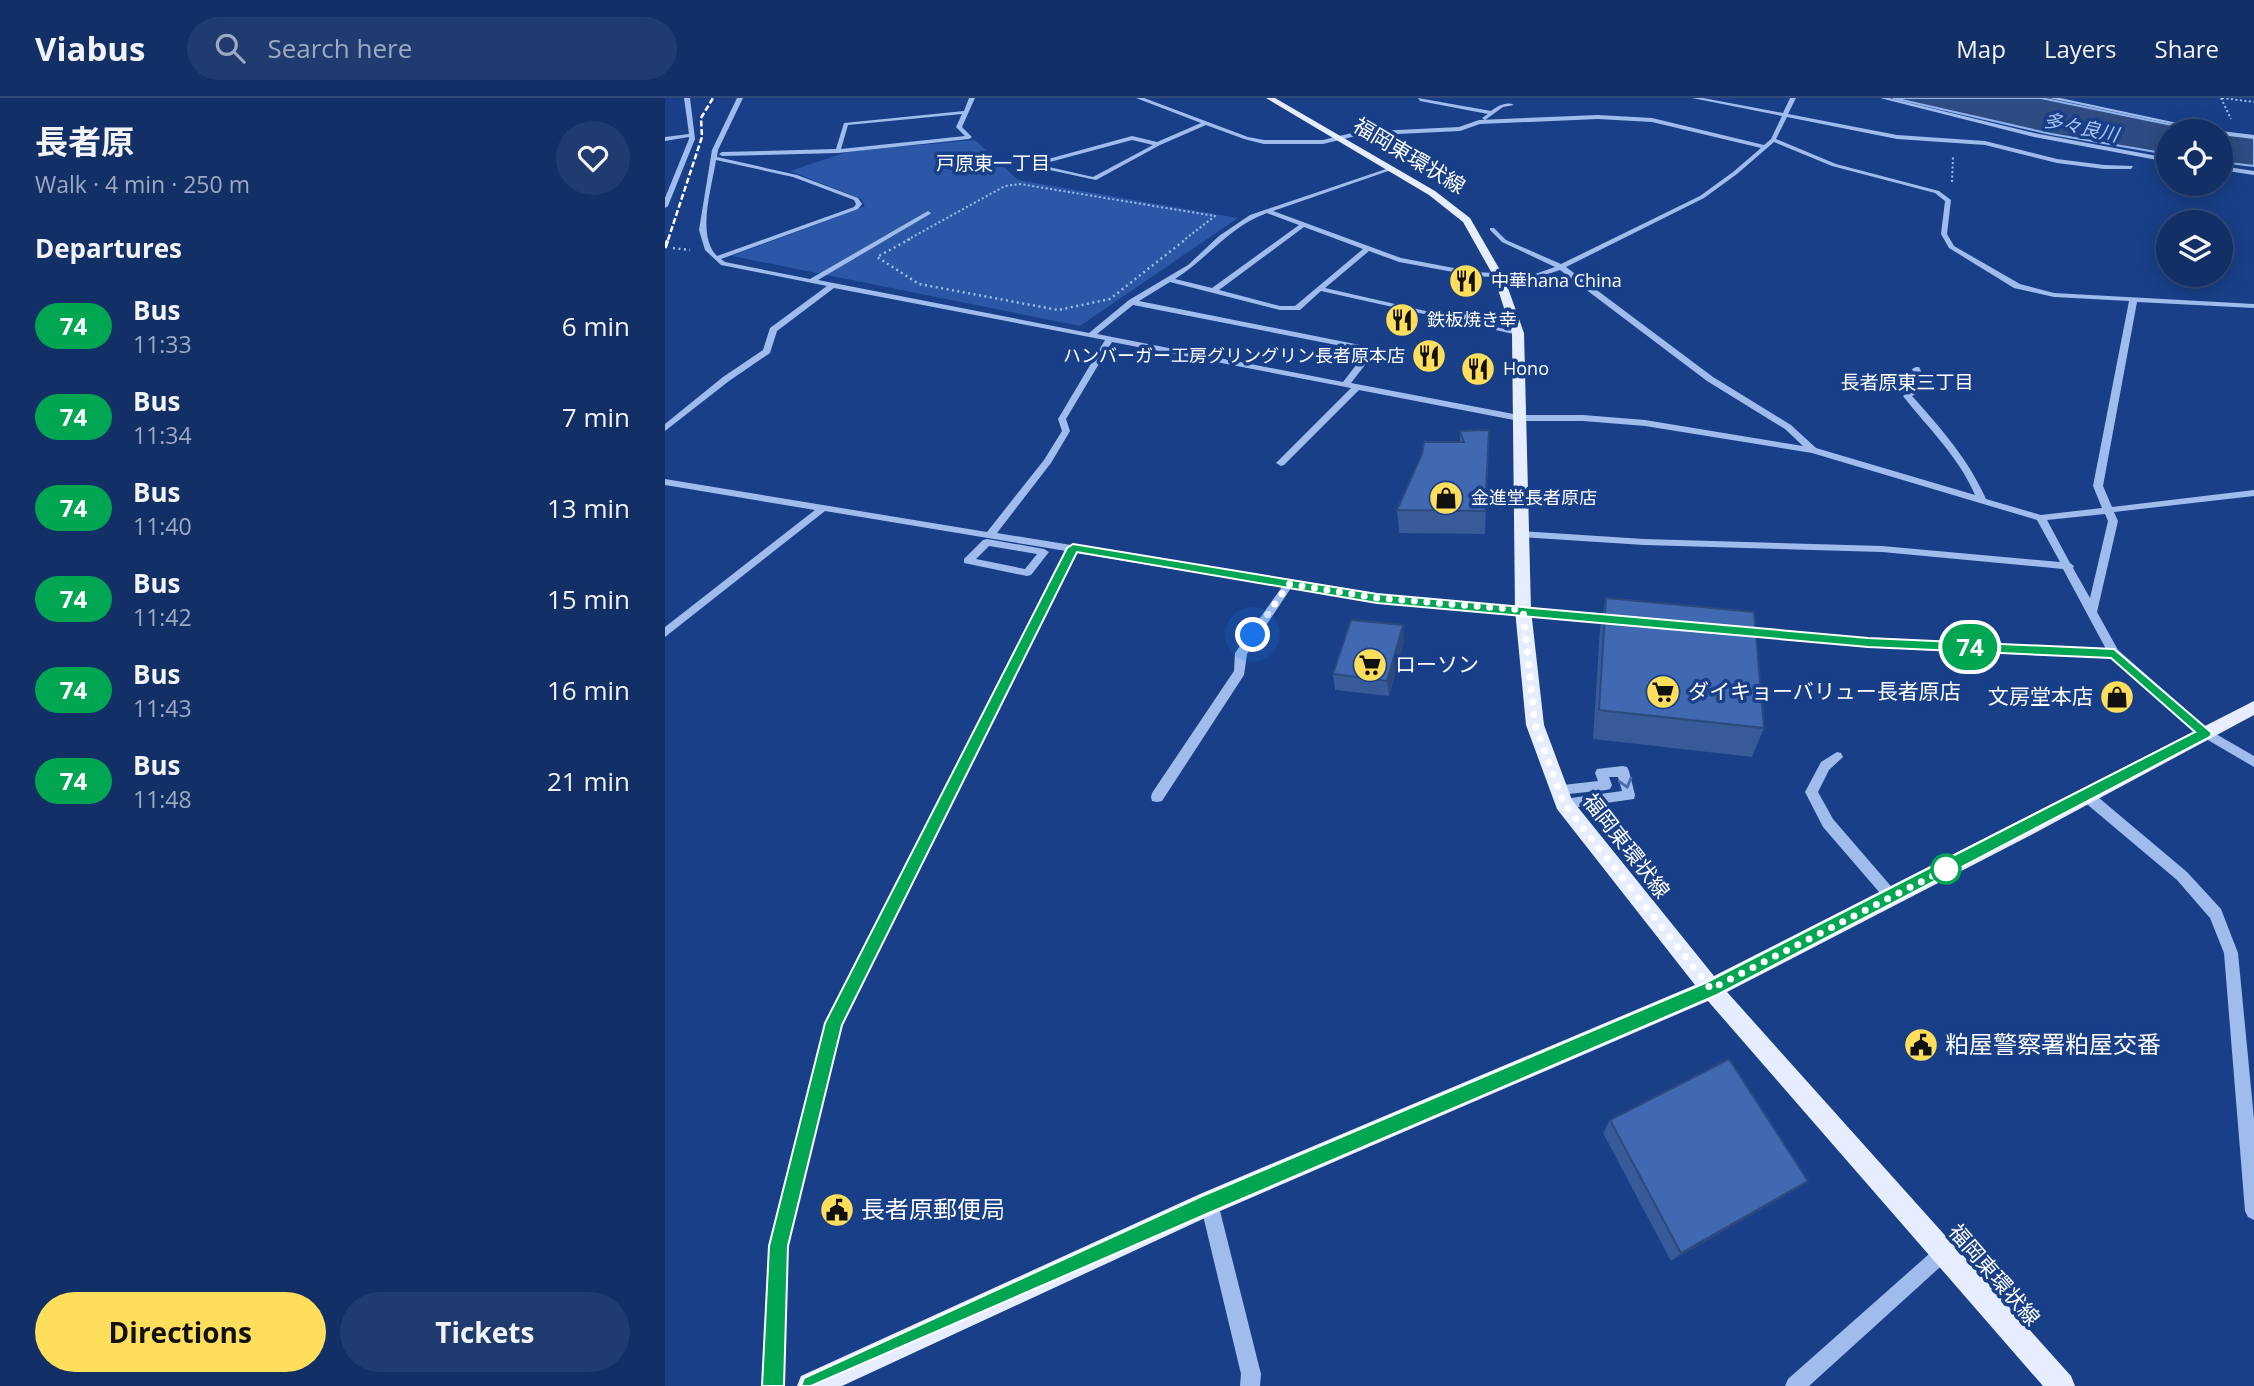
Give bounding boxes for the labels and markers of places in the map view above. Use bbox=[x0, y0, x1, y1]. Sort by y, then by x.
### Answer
restaurant icon: 中華hana China bbox=[1447, 262, 1485, 300]
place label: 中華hana China bbox=[1491, 268, 1622, 292]
restaurant icon: 鉄板焼き幸 bbox=[1383, 301, 1421, 339]
place label: 鉄板焼き幸 bbox=[1427, 307, 1517, 331]
restaurant icon: ハンバーガー工房グリングリン長者原本店 bbox=[1410, 337, 1448, 375]
place label: ハンバーガー工房グリングリン長者原本店 bbox=[1063, 343, 1405, 367]
restaurant icon: Hono bbox=[1459, 350, 1497, 388]
place label: Hono bbox=[1503, 356, 1549, 380]
shop icon: 金進堂長者原店 bbox=[1427, 479, 1465, 517]
place label: 金進堂長者原店 bbox=[1471, 485, 1597, 509]
supermarket icon: ローソン bbox=[1351, 646, 1389, 684]
place label: ローソン bbox=[1395, 650, 1479, 678]
supermarket icon: ダイキョーバリュー長者原店 bbox=[1644, 673, 1682, 711]
place label: ダイキョーバリュー長者原店 bbox=[1688, 677, 1961, 705]
shop icon: 文房堂本店 bbox=[2098, 678, 2136, 716]
place label: 文房堂本店 bbox=[1988, 682, 2093, 710]
unlabelled marker bbox=[1931, 854, 1961, 884]
public building icon: 粕屋警察署粕屋交番 bbox=[1902, 1026, 1940, 1064]
place label: 粕屋警察署粕屋交番 bbox=[1945, 1027, 2161, 1060]
public building icon: 長者原郵便局 bbox=[818, 1191, 856, 1229]
place label: 長者原郵便局 bbox=[861, 1192, 1005, 1225]

